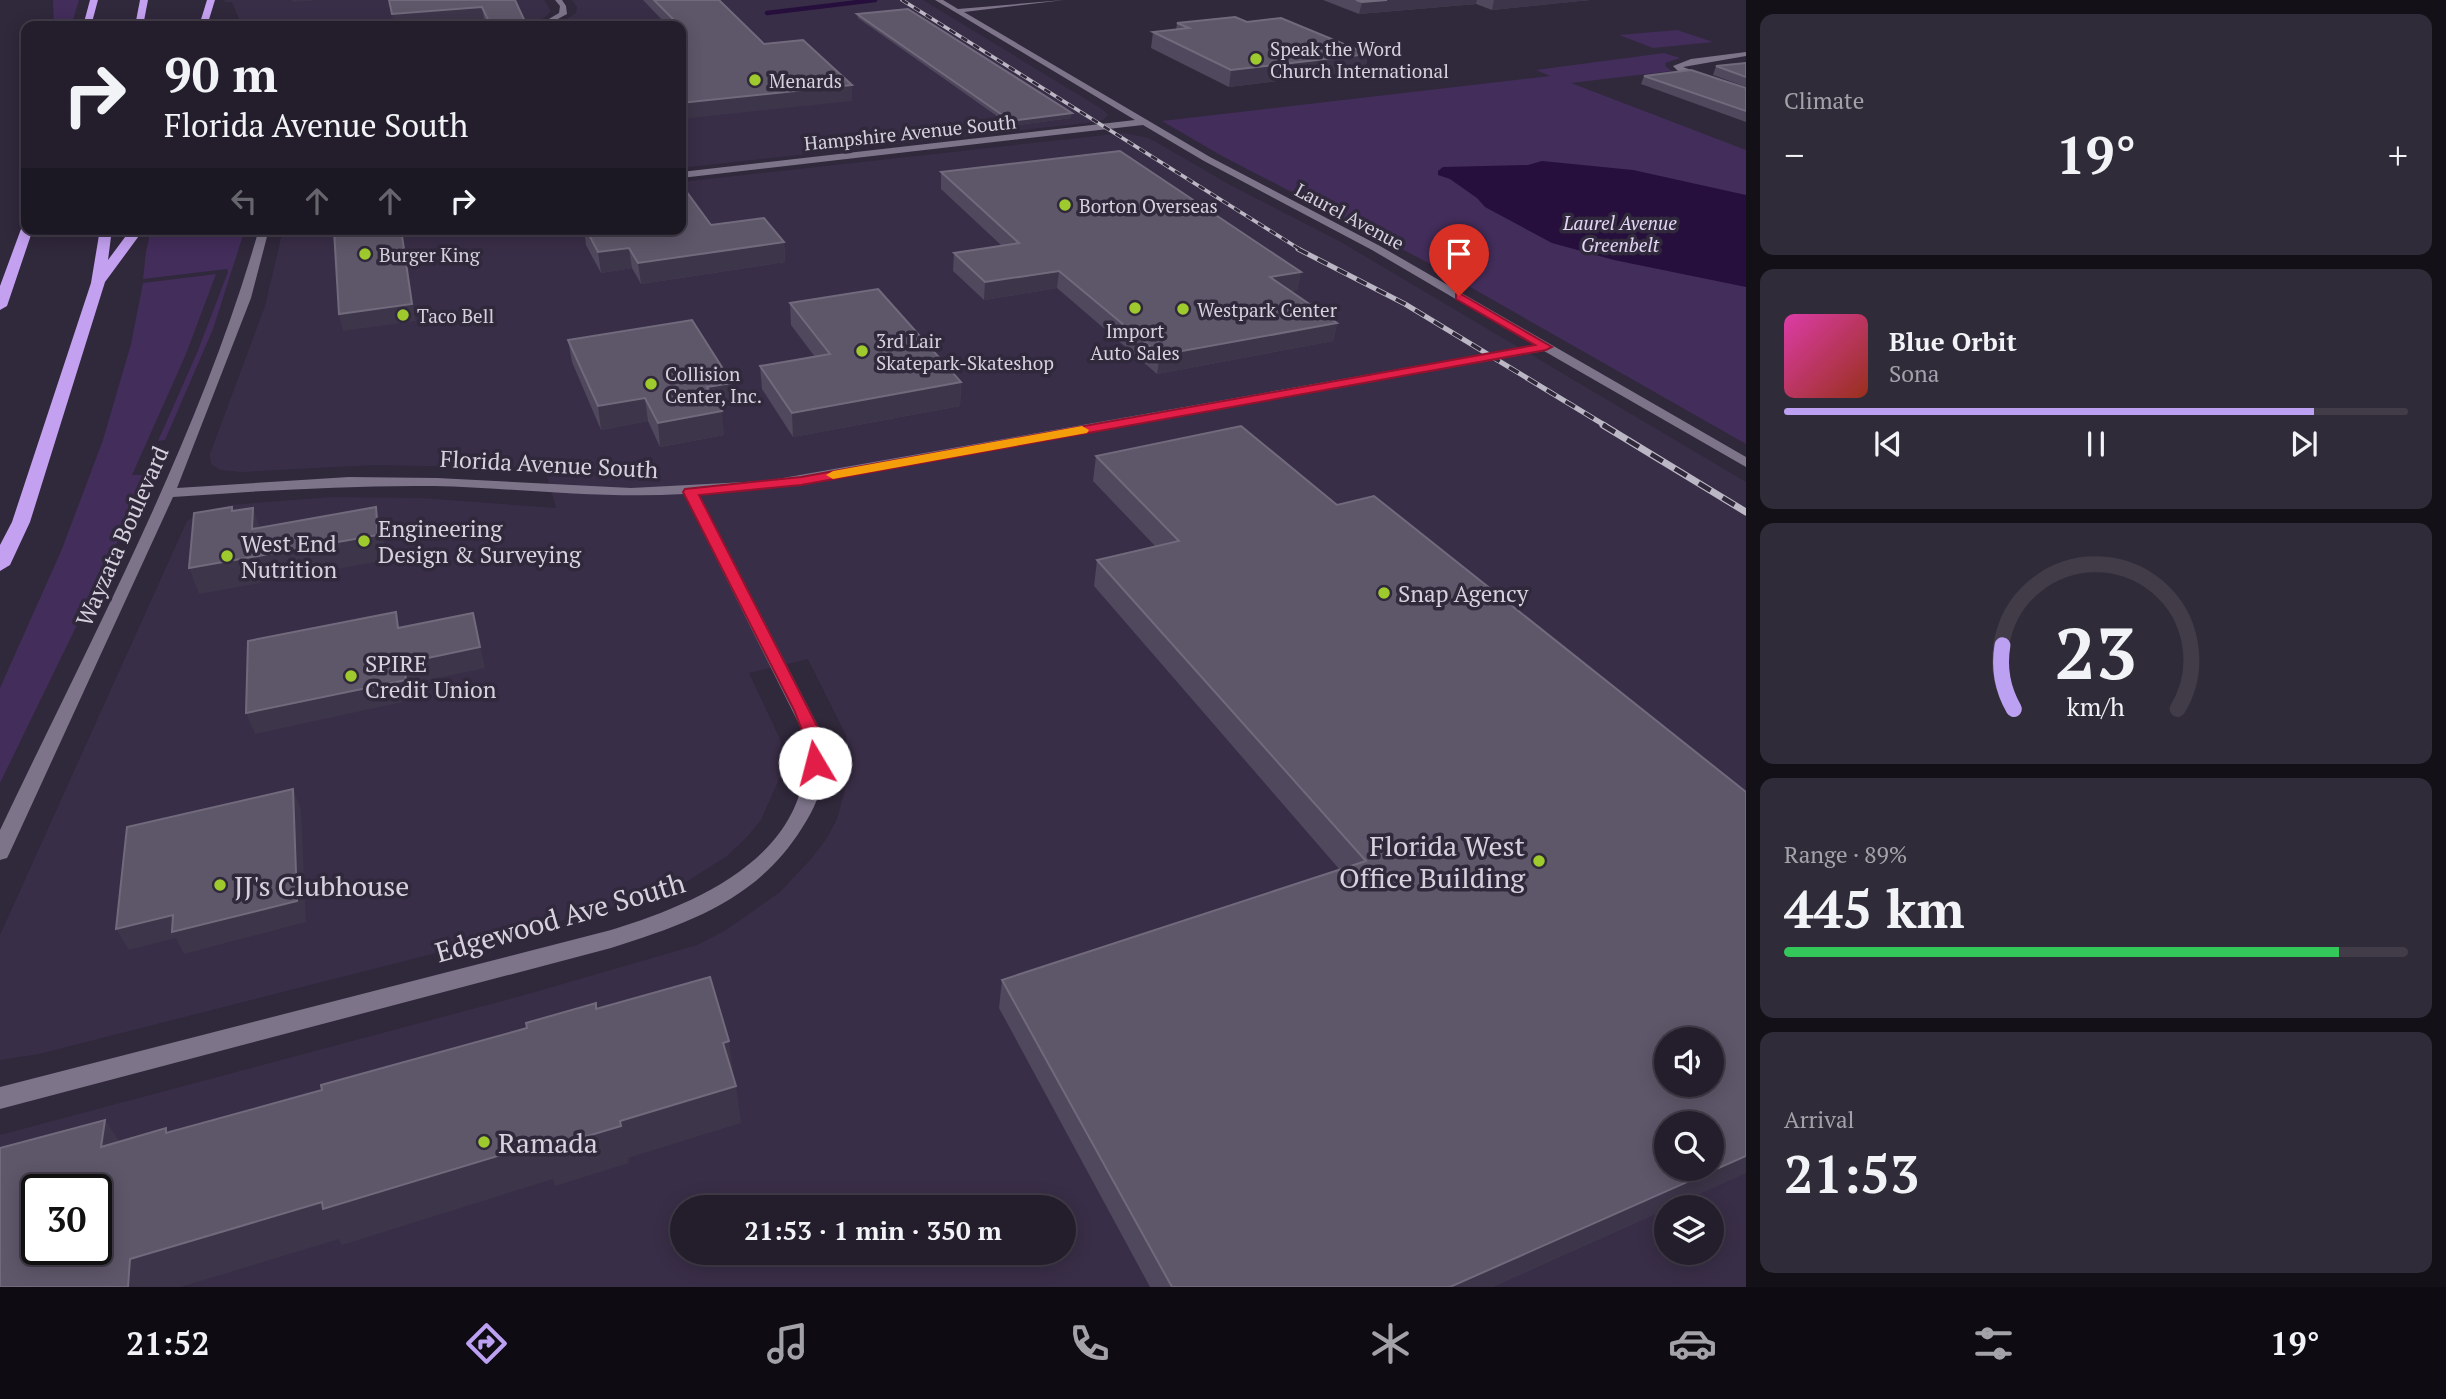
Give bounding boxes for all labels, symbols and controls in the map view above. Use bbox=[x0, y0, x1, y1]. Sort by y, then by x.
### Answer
place label: Speak the Word Church International bbox=[1270, 36, 1449, 83]
text: 90 m bbox=[164, 41, 278, 106]
icon: right bbox=[49, 49, 140, 140]
marker: Speak the Word Church International bbox=[1248, 51, 1264, 67]
place label: Menards bbox=[769, 68, 842, 93]
marker: Menards bbox=[747, 72, 763, 88]
text: Climate bbox=[1784, 85, 1864, 116]
text: Florida Avenue South bbox=[164, 104, 468, 146]
street label: Hampshire Avenue South bbox=[803, 108, 1017, 156]
text: 19° bbox=[2056, 120, 2136, 189]
text: − bbox=[1784, 130, 1804, 180]
text: + bbox=[2388, 130, 2408, 180]
street label: Laurel Avenue bbox=[1291, 177, 1409, 255]
icon: left bbox=[225, 182, 263, 220]
icon: ahead bbox=[298, 182, 336, 220]
icon: ahead bbox=[371, 182, 409, 220]
icon: right bbox=[444, 182, 482, 220]
place label: Borton Overseas bbox=[1079, 193, 1218, 218]
marker: Borton Overseas bbox=[1057, 197, 1073, 213]
park label: Laurel Avenue Greenbelt bbox=[1562, 210, 1677, 257]
pin bbox=[1429, 224, 1489, 296]
icon: arrive bbox=[1440, 235, 1478, 273]
place label: Burger King bbox=[379, 242, 481, 267]
marker: Burger King bbox=[357, 246, 373, 262]
place label: Westpark Center bbox=[1197, 297, 1338, 322]
marker: Import Auto Sales bbox=[1127, 300, 1143, 316]
marker: Westpark Center bbox=[1175, 301, 1191, 317]
place label: Taco Bell bbox=[417, 303, 494, 328]
marker: Taco Bell bbox=[395, 307, 411, 323]
place label: Import Auto Sales bbox=[1090, 318, 1180, 365]
text: Blue Orbit bbox=[1889, 324, 2017, 358]
place label: 3rd Lair Skatepark-Skateshop bbox=[876, 328, 1054, 375]
marker: 3rd Lair Skatepark-Skateshop bbox=[854, 343, 870, 359]
text: Sona bbox=[1889, 358, 1939, 389]
place label: Collision Center, Inc. bbox=[665, 361, 762, 408]
marker: Collision Center, Inc. bbox=[643, 376, 659, 392]
icon: previous bbox=[1869, 425, 1907, 463]
icon: pause bbox=[2077, 425, 2115, 463]
icon: next bbox=[2285, 425, 2323, 463]
street label: Wayzata Boulevard bbox=[68, 441, 176, 631]
street label: Florida Avenue South bbox=[439, 443, 659, 485]
place label: Engineering Design & Surveying bbox=[378, 513, 582, 570]
place label: West End Nutrition bbox=[241, 528, 338, 585]
marker: Engineering Design & Surveying bbox=[356, 533, 372, 549]
marker: West End Nutrition bbox=[219, 548, 235, 564]
place label: Snap Agency bbox=[1398, 578, 1529, 609]
marker: Snap Agency bbox=[1376, 585, 1392, 601]
text: 23 bbox=[2055, 604, 2137, 701]
place label: SPIRE Credit Union bbox=[365, 648, 497, 705]
marker: SPIRE Credit Union bbox=[343, 668, 359, 684]
text: km/h bbox=[2067, 690, 2125, 723]
position arrow bbox=[778, 726, 852, 800]
place label: Florida West Office Building bbox=[1339, 827, 1526, 896]
text: Range · 89% bbox=[1784, 839, 1907, 870]
marker: Florida West Office Building bbox=[1531, 853, 1547, 869]
street label: Edgewood Ave South bbox=[431, 864, 689, 970]
place label: JJ's Clubhouse bbox=[234, 867, 409, 904]
text: 445 km bbox=[1784, 874, 1965, 943]
marker: JJ's Clubhouse bbox=[212, 877, 228, 893]
map controls bbox=[1654, 1027, 1724, 1265]
button: sound bbox=[1654, 1027, 1724, 1097]
text: Arrival bbox=[1784, 1104, 1855, 1135]
button: search bbox=[1654, 1111, 1724, 1181]
place label: Ramada bbox=[498, 1124, 598, 1161]
marker: Ramada bbox=[476, 1134, 492, 1150]
text: 21:53 bbox=[1784, 1139, 1919, 1208]
speed limit sign: 30 bbox=[21, 1174, 112, 1265]
button: layers bbox=[1654, 1195, 1724, 1265]
text: 21:53 · 1 min · 350 m bbox=[744, 1213, 1002, 1247]
icon: directions bbox=[462, 1319, 511, 1368]
icon: music bbox=[763, 1319, 812, 1368]
icon: phone bbox=[1065, 1319, 1114, 1368]
icon: climate bbox=[1366, 1319, 1415, 1368]
icon: car bbox=[1668, 1319, 1717, 1368]
icon: filters bbox=[1969, 1319, 2018, 1368]
text: 21:52 bbox=[126, 1322, 210, 1364]
text: 19° bbox=[2270, 1322, 2320, 1364]

